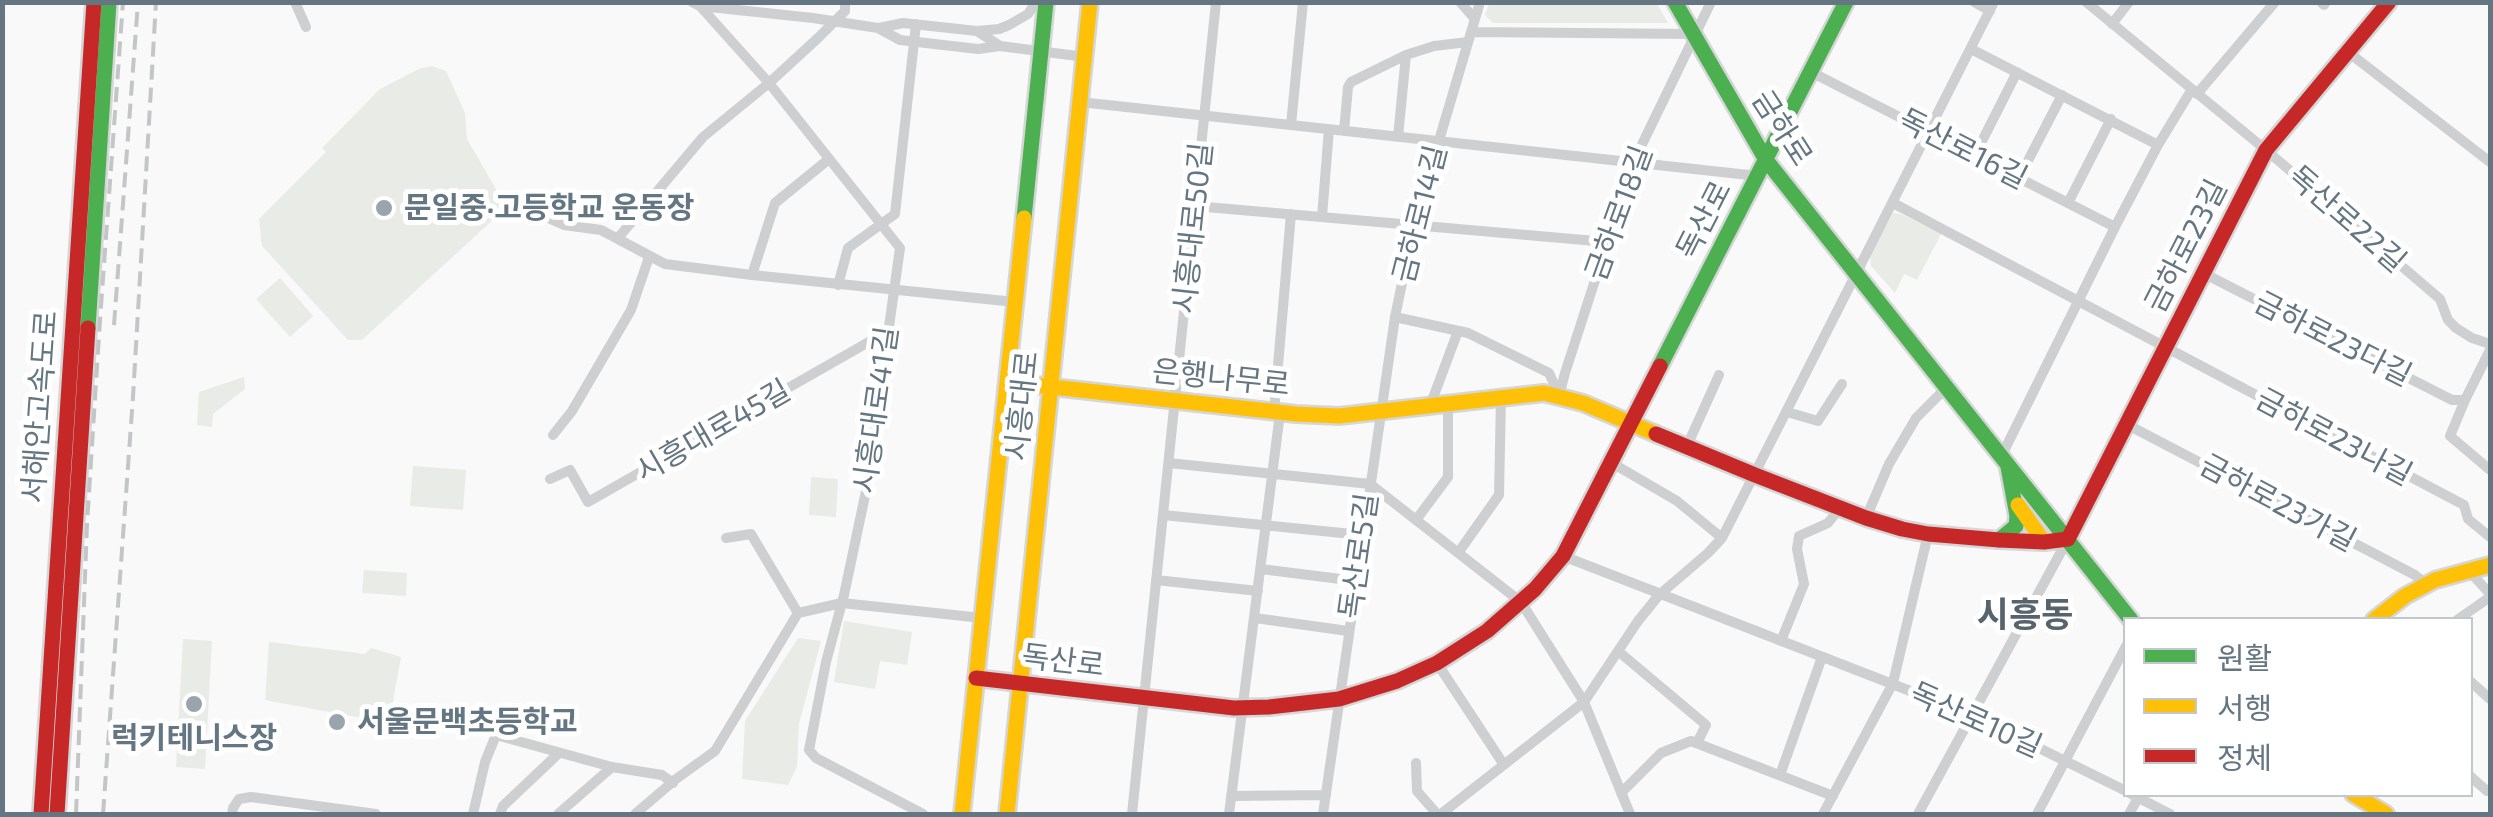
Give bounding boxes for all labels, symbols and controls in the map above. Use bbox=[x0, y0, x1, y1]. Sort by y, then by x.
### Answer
street label: 금하로 bbox=[1744, 83, 1820, 173]
street label: 독산로16길 bbox=[1893, 101, 2033, 197]
street label: 시흥대로50길 bbox=[1166, 141, 1220, 315]
street label: 금하로14길 bbox=[1386, 141, 1454, 287]
street label: 금하로18길 bbox=[1578, 141, 1660, 285]
street label: 독산로22길 bbox=[2281, 158, 2413, 280]
street label: 금하로23길 bbox=[2137, 174, 2235, 318]
street label: 독산로 bbox=[1669, 175, 1739, 265]
place label: 문일중·고등학교 운동장 bbox=[404, 190, 694, 226]
marker: 문일중·고등학교 운동장 bbox=[373, 197, 395, 219]
street label: 금하로23다길 bbox=[2248, 284, 2418, 394]
street label: 서해안고속도로 bbox=[15, 309, 65, 505]
street label: 시흥대로41길 bbox=[846, 324, 906, 496]
street label: 시흥대로 bbox=[998, 349, 1046, 463]
street label: 은행나무로 bbox=[1150, 353, 1292, 403]
street label: 시흥대로45길 bbox=[629, 372, 797, 490]
street label: 금하로23나길 bbox=[2250, 381, 2418, 493]
street label: 금하로23가길 bbox=[2194, 447, 2362, 559]
street label: 독산로5길 bbox=[1332, 491, 1386, 621]
district label: 시흥동 bbox=[1977, 594, 2073, 636]
legend bbox=[2123, 617, 2473, 797]
street label: 독산로 bbox=[1020, 638, 1106, 684]
text: 원활 bbox=[2217, 639, 2272, 675]
street label: 독산로10길 bbox=[1905, 675, 2047, 765]
text: 서행 bbox=[2217, 689, 2272, 725]
marker: 럭키테니스장 bbox=[183, 693, 205, 715]
place label: 서울문백초등학교 bbox=[357, 704, 578, 740]
marker: 서울문백초등학교 bbox=[326, 711, 348, 733]
place label: 럭키테니스장 bbox=[111, 720, 277, 756]
text: 정체 bbox=[2217, 739, 2272, 775]

